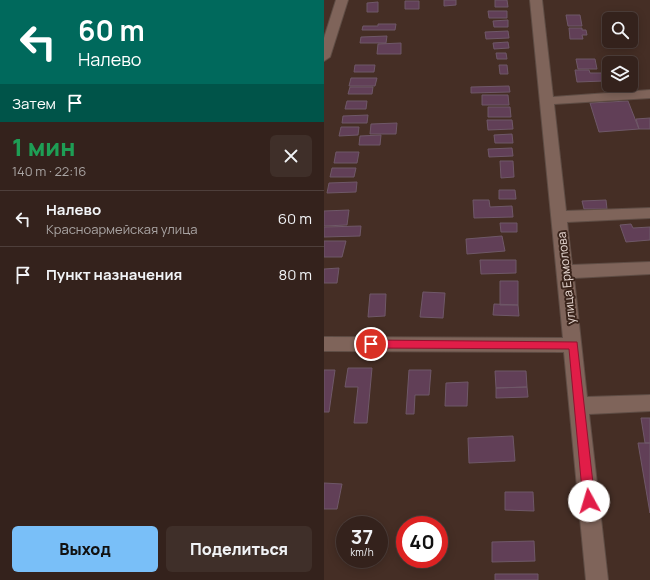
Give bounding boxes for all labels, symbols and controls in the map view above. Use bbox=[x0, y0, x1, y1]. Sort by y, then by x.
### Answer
text: 60 m bbox=[78, 11, 145, 49]
map controls bbox=[602, 12, 638, 92]
button: search bbox=[602, 12, 638, 48]
icon: left bbox=[12, 16, 64, 68]
text: Налево bbox=[78, 47, 142, 71]
button: layers bbox=[602, 56, 638, 92]
icon: arrive bbox=[64, 92, 86, 114]
text: Затем bbox=[12, 93, 56, 114]
text: 1 мин bbox=[12, 130, 75, 163]
button: close bbox=[270, 135, 312, 177]
text: 140 m · 22:16 bbox=[12, 162, 86, 180]
text: Налево bbox=[46, 199, 101, 220]
icon: left bbox=[12, 208, 34, 230]
text: 60 m bbox=[278, 208, 312, 229]
text: Красноармейская улица bbox=[46, 220, 197, 238]
street label: улица Ермолова bbox=[553, 231, 579, 325]
icon: arrive bbox=[12, 264, 34, 286]
text: Пункт назначения bbox=[46, 264, 182, 285]
text: 80 m bbox=[278, 264, 312, 285]
pin bbox=[354, 327, 388, 361]
icon: arrive bbox=[360, 333, 382, 355]
position arrow bbox=[568, 480, 610, 522]
speed limit sign: 40 bbox=[396, 516, 448, 568]
text: 37 bbox=[351, 523, 373, 550]
button: Выход bbox=[12, 526, 158, 572]
button: Поделиться bbox=[166, 526, 312, 572]
text: km/h bbox=[350, 545, 374, 559]

